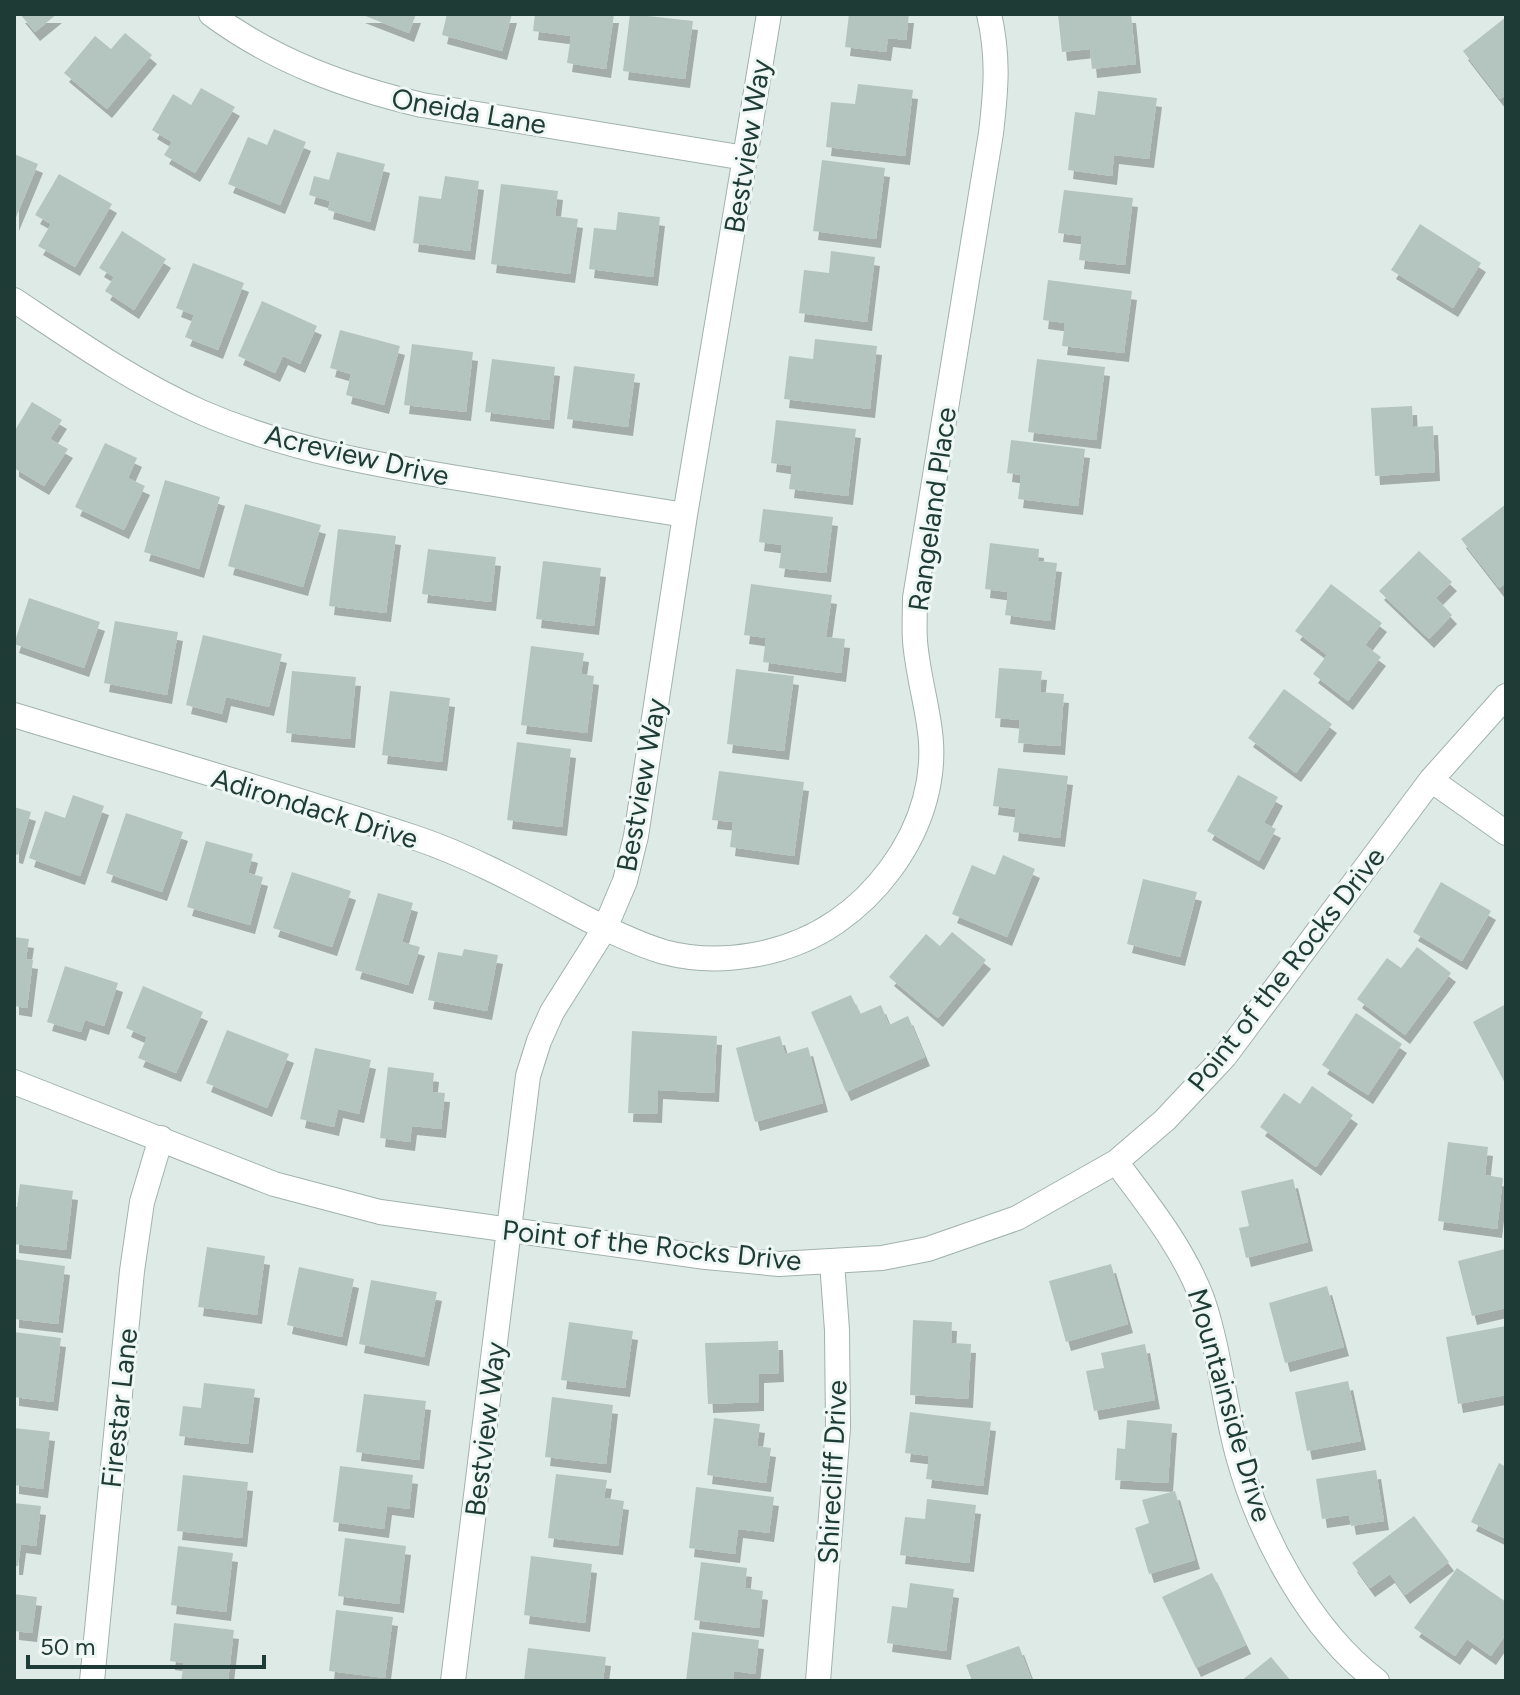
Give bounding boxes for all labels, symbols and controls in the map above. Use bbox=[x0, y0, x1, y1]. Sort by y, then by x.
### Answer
street label: Bestview Way bbox=[716, 56, 778, 235]
street label: Oneida Lane bbox=[389, 81, 549, 141]
street label: Rangeland Place bbox=[901, 405, 963, 613]
street label: Acreview Drive bbox=[262, 417, 452, 493]
street label: Bestview Way bbox=[609, 695, 673, 874]
street label: Adirondack Drive bbox=[208, 760, 422, 856]
street label: Point of the Rocks Drive bbox=[1180, 840, 1392, 1098]
street label: Point of the Rocks Drive bbox=[501, 1212, 803, 1278]
street label: Mountainside Drive bbox=[1180, 1284, 1280, 1526]
street label: Firestar Lane bbox=[94, 1326, 144, 1490]
street label: Bestview Way bbox=[457, 1340, 513, 1518]
street label: Shirecliff Drive bbox=[810, 1379, 854, 1565]
scale bar bbox=[28, 1619, 264, 1669]
text: 50 m bbox=[40, 1632, 96, 1661]

